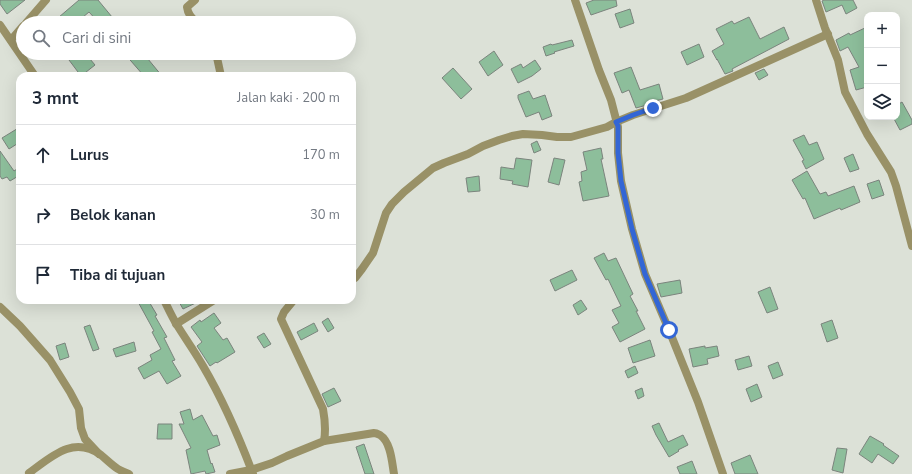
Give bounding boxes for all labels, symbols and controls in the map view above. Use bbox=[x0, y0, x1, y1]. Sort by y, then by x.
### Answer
map controls bbox=[864, 12, 900, 120]
button: + bbox=[864, 12, 900, 48]
search box bbox=[16, 16, 356, 60]
icon: search bbox=[30, 27, 52, 49]
text: Cari di sini bbox=[62, 28, 131, 48]
button: − bbox=[864, 48, 900, 84]
button: layers bbox=[864, 84, 900, 120]
text: 3 mnt bbox=[32, 87, 78, 110]
text: Jalan kaki · 200 m bbox=[237, 89, 340, 107]
route end bbox=[644, 99, 662, 117]
icon: ahead bbox=[32, 144, 54, 166]
text: Lurus bbox=[70, 145, 109, 165]
text: 170 m bbox=[302, 146, 340, 164]
icon: right bbox=[32, 204, 54, 226]
text: Belok kanan bbox=[70, 205, 156, 225]
text: 30 m bbox=[310, 206, 340, 224]
icon: arrive bbox=[32, 264, 54, 286]
text: Tiba di tujuan bbox=[70, 265, 165, 285]
route start bbox=[660, 321, 678, 339]

